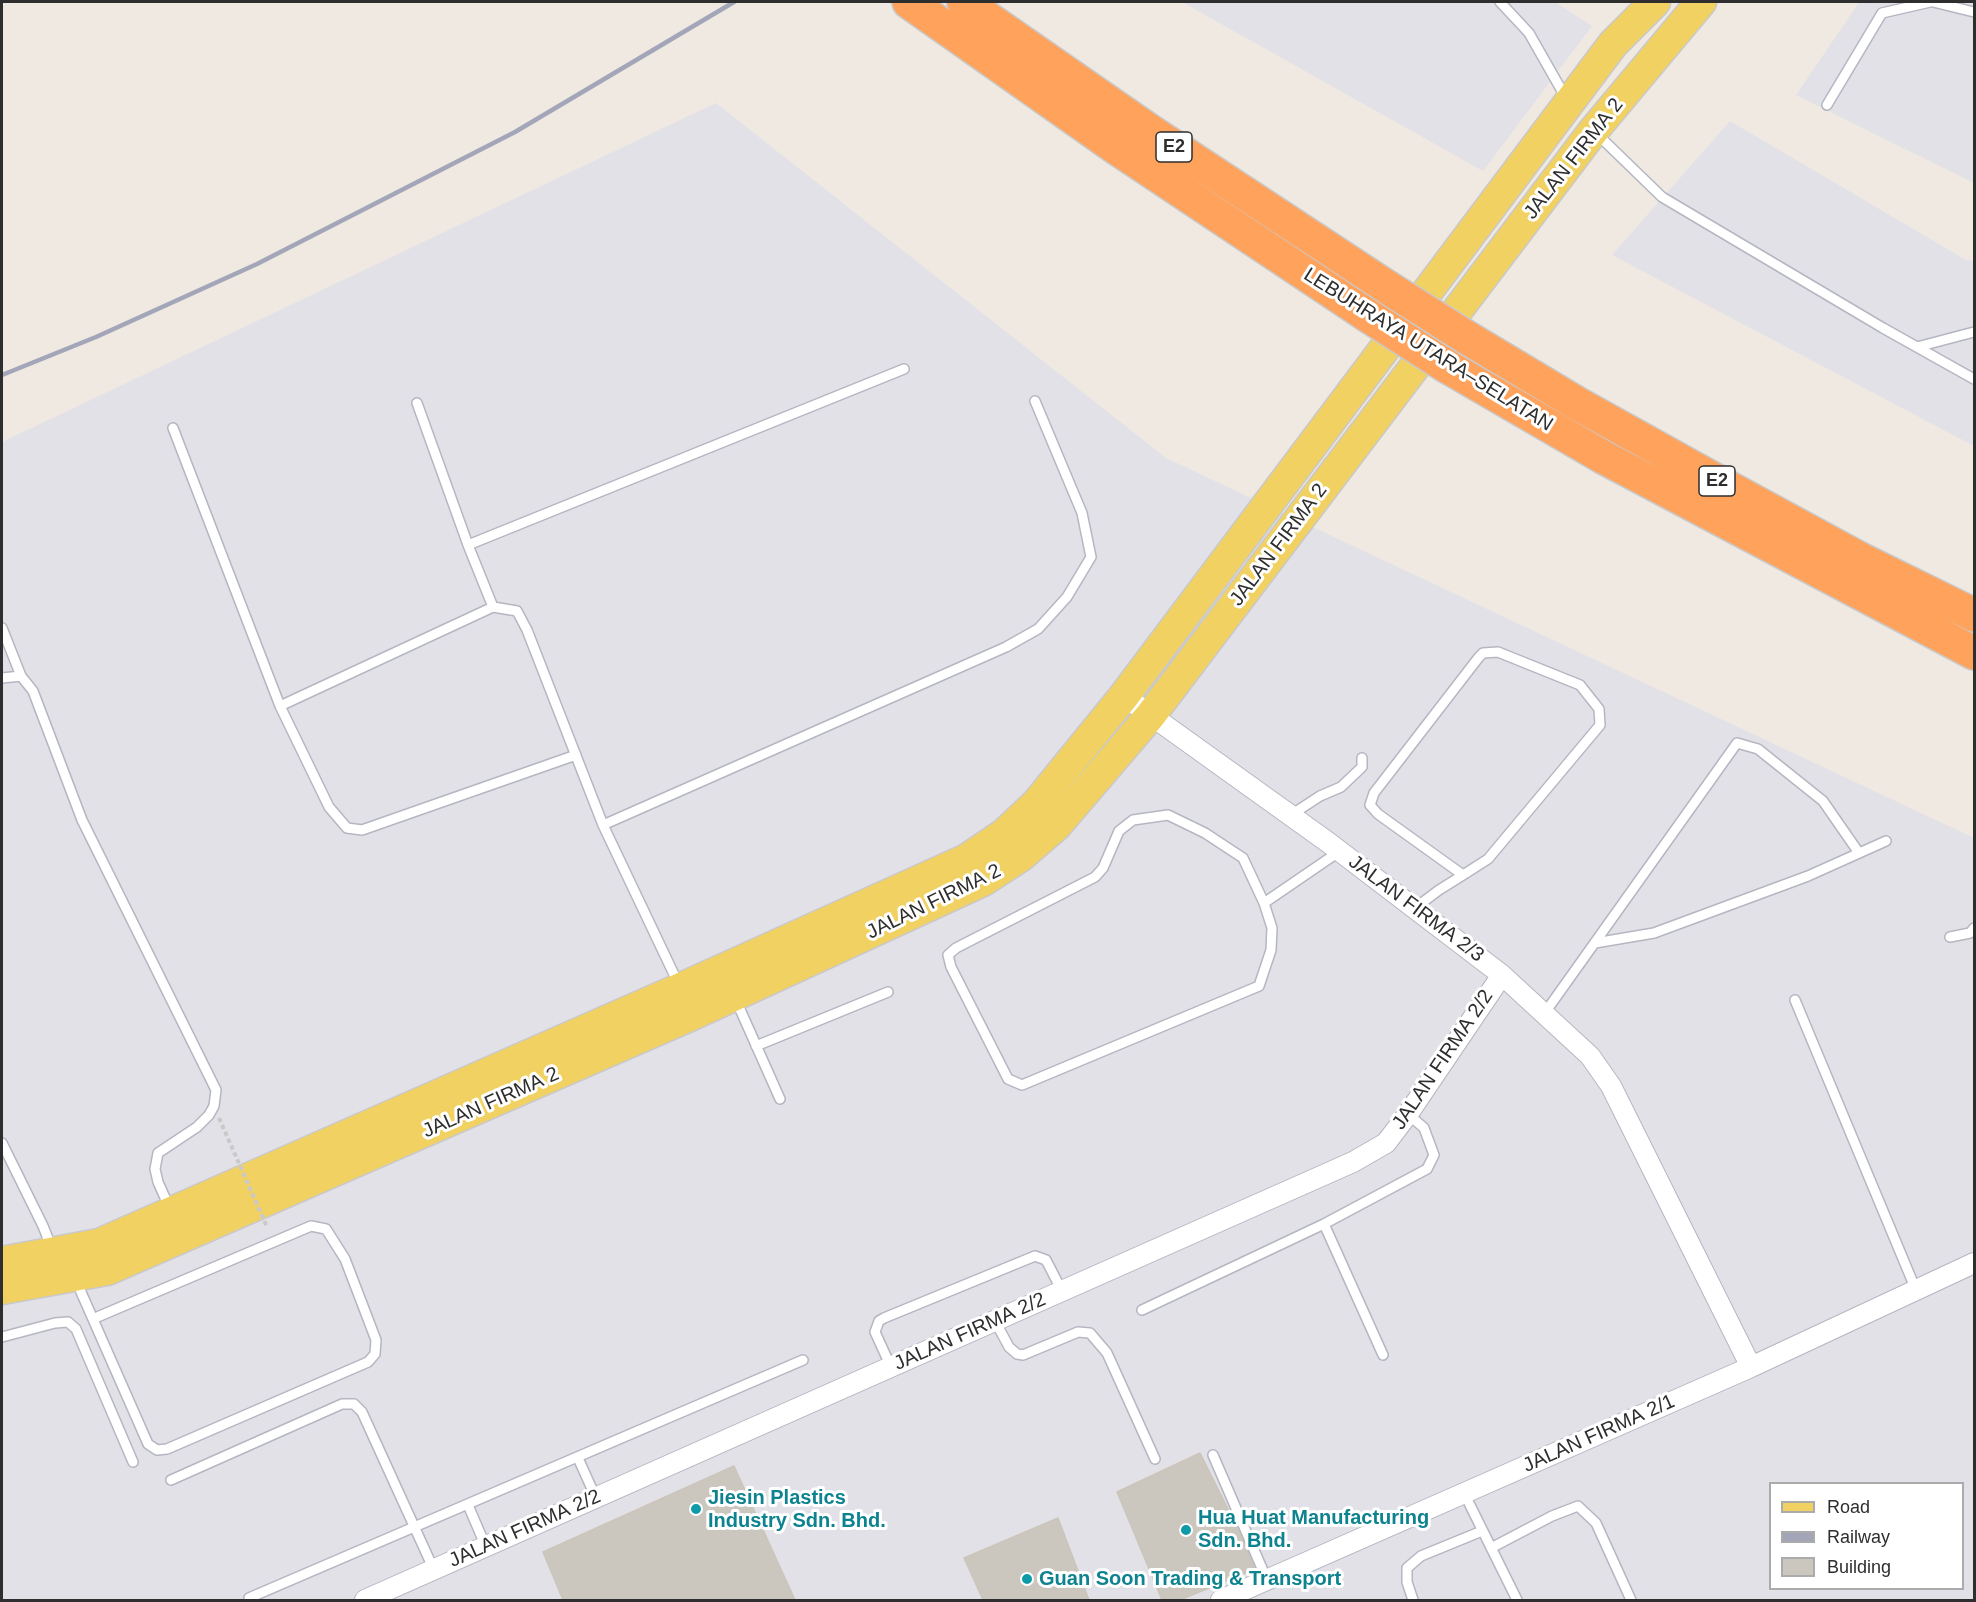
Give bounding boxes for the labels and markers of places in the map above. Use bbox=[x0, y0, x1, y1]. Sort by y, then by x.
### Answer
place label: Jiesin Plastics Industry Sdn. Bhd. bbox=[708, 1486, 886, 1533]
marker: Jiesin Plastics Industry Sdn. Bhd. bbox=[689, 1502, 703, 1516]
place label: Hua Huat Manufacturing Sdn. Bhd. bbox=[1198, 1506, 1429, 1553]
marker: Hua Huat Manufacturing Sdn. Bhd. bbox=[1179, 1523, 1193, 1537]
place label: Guan Soon Trading & Transport bbox=[1039, 1567, 1341, 1591]
marker: Guan Soon Trading & Transport bbox=[1020, 1572, 1034, 1586]

